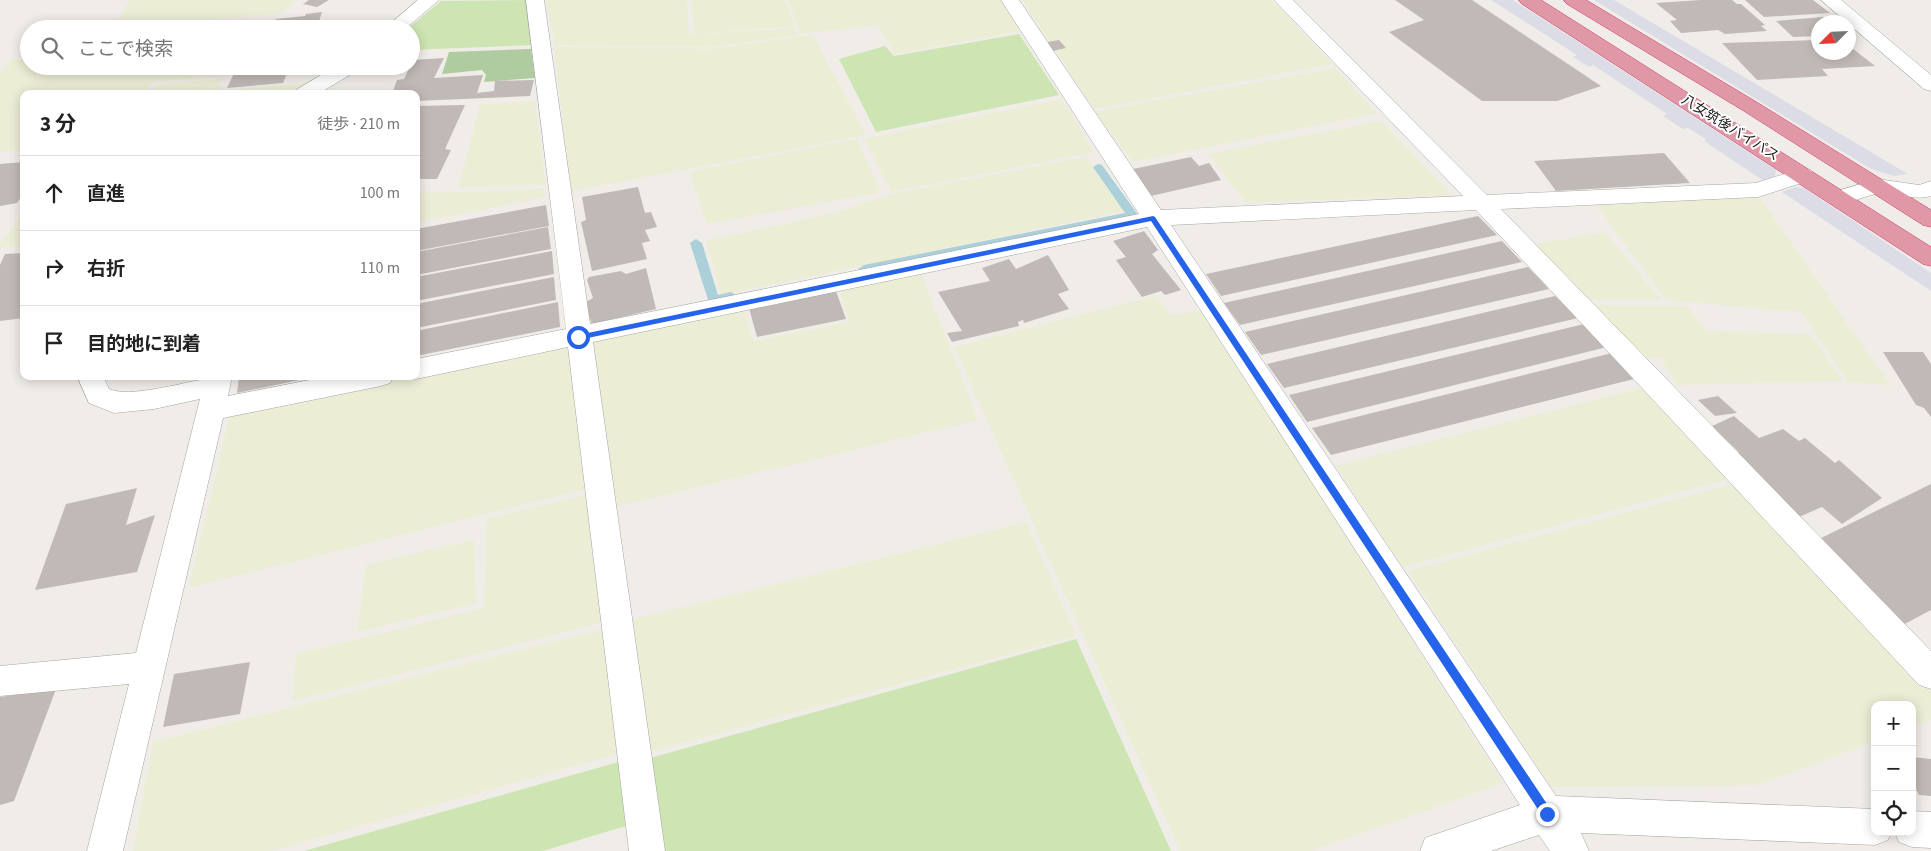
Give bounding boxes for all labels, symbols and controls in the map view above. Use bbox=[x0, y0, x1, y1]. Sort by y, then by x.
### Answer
north arrow bbox=[1811, 15, 1856, 60]
search box bbox=[20, 20, 420, 75]
icon: search bbox=[38, 34, 66, 62]
text: ここで検索 bbox=[78, 36, 173, 63]
street label: 八女筑後バイパス bbox=[1677, 90, 1783, 166]
text: 3 分 bbox=[40, 109, 76, 139]
text: 徒歩 · 210 m bbox=[317, 113, 400, 135]
icon: ahead bbox=[40, 179, 68, 207]
text: 直進 bbox=[87, 181, 125, 208]
text: 100 m bbox=[360, 182, 400, 204]
icon: right bbox=[40, 254, 68, 282]
text: 右折 bbox=[87, 256, 125, 283]
text: 110 m bbox=[360, 257, 400, 279]
route start bbox=[567, 326, 590, 349]
icon: arrive bbox=[40, 329, 68, 357]
text: 目的地に到着 bbox=[87, 331, 201, 358]
map controls bbox=[1871, 701, 1916, 836]
button: + bbox=[1871, 701, 1916, 746]
button: − bbox=[1871, 746, 1916, 791]
button: locate bbox=[1871, 791, 1916, 836]
route end bbox=[1536, 803, 1559, 826]

